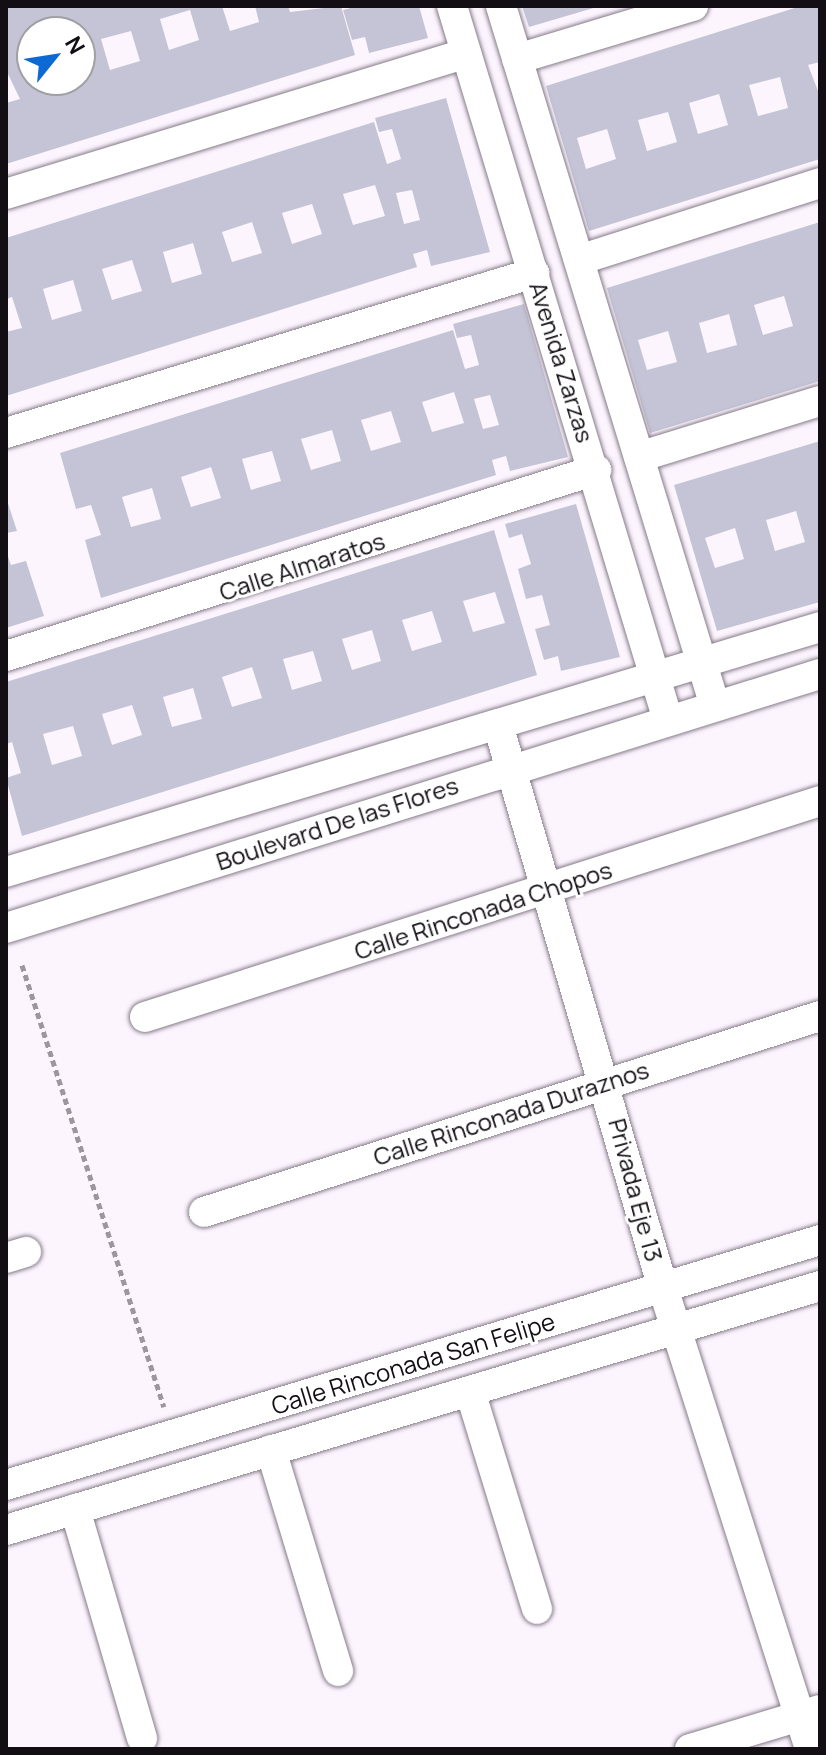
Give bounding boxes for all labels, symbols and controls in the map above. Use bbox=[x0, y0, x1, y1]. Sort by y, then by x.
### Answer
north arrow bbox=[16, 16, 96, 96]
text: N bbox=[58, 31, 92, 59]
street label: Avenida Zarzas bbox=[524, 278, 600, 446]
street label: Calle Almaratos bbox=[216, 526, 388, 606]
street label: Boulevard De las Flores bbox=[212, 770, 462, 876]
street label: Calle Rinconada Chopos bbox=[351, 855, 615, 965]
street label: Calle Rinconada Duraznos bbox=[370, 1055, 652, 1171]
street label: Privada Eje 13 bbox=[603, 1115, 669, 1265]
street label: Calle Rinconada San Felipe bbox=[268, 1306, 558, 1420]

